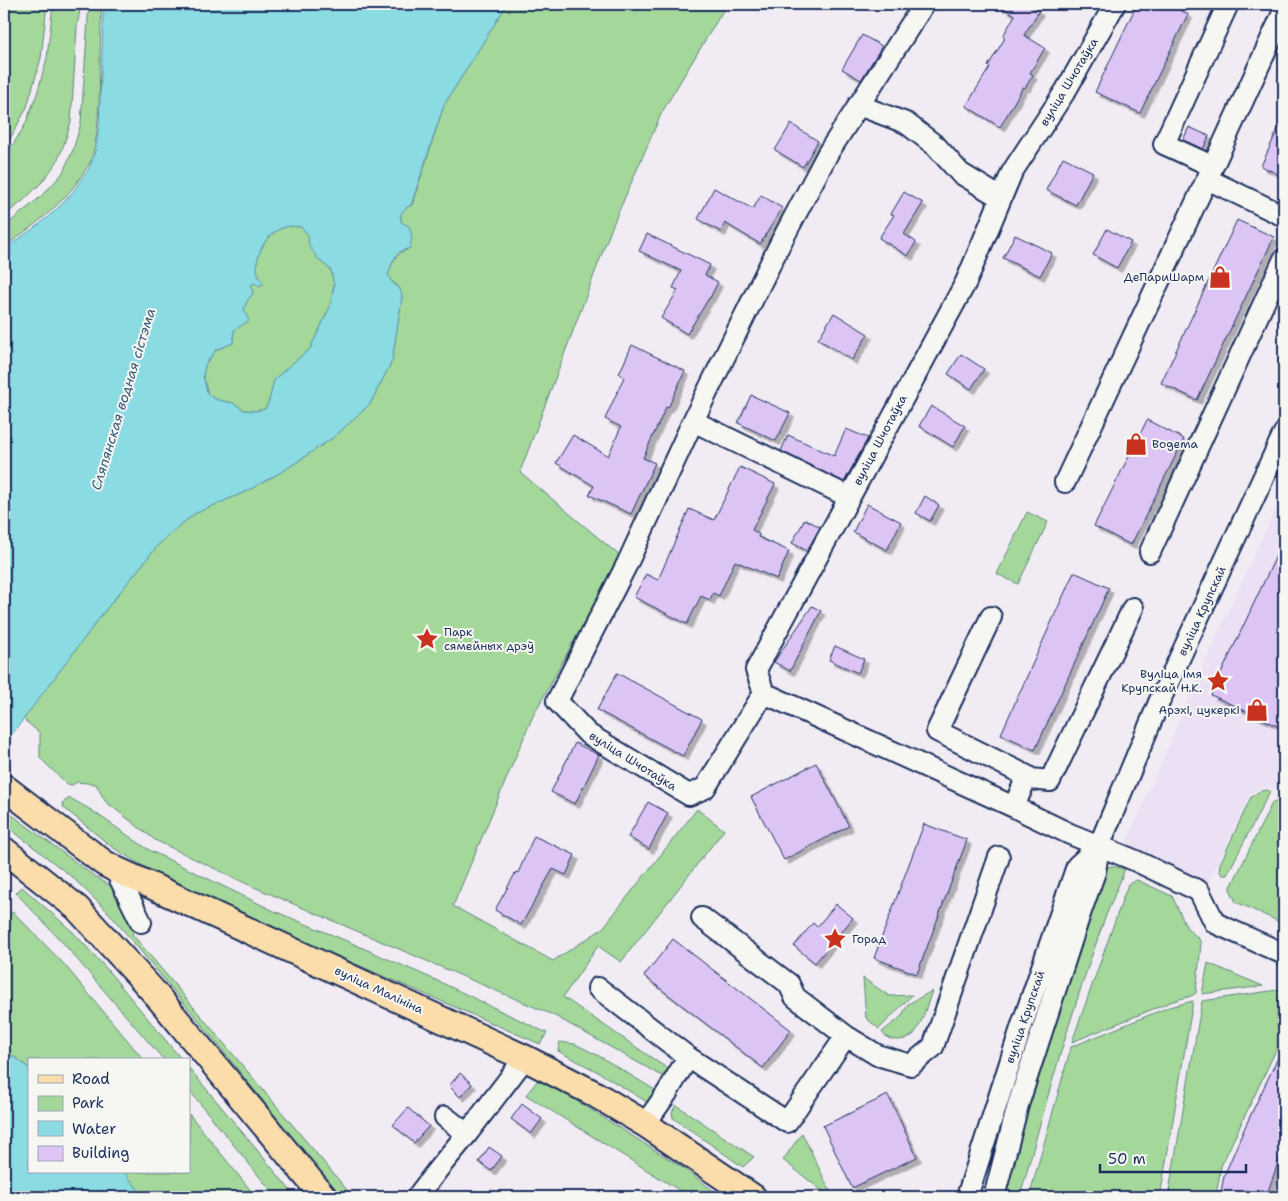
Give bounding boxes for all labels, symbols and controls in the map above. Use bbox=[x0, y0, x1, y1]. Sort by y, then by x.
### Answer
street label: вуліца Шчотаўка bbox=[1036, 34, 1102, 129]
shop icon: ДеПариШарм bbox=[1207, 264, 1233, 290]
place label: ДеПариШарм bbox=[1124, 269, 1204, 285]
water label: Сляпянская водная сістэма bbox=[87, 306, 159, 492]
street label: вуліца Шчотаўка bbox=[849, 391, 911, 488]
shop icon: Bogema bbox=[1123, 431, 1149, 457]
place label: Bogema bbox=[1152, 436, 1199, 452]
street label: вуліца Крупскай bbox=[1174, 563, 1230, 658]
place label: Парк сямейных дрэў bbox=[444, 624, 534, 654]
place icon: Парк сямейных дрэў bbox=[414, 626, 440, 652]
place label: Вуліца імя Крупскай Н.К. bbox=[1121, 666, 1202, 696]
place icon: Вуліца імя Крупскай Н.К. bbox=[1205, 668, 1231, 694]
shop icon: Арэхі, цукеркі bbox=[1244, 697, 1270, 723]
place label: Арэхі, цукеркі bbox=[1159, 702, 1240, 718]
street label: вуліца Шчотаўка bbox=[586, 728, 680, 795]
place icon: Горад bbox=[822, 926, 848, 952]
place label: Горад bbox=[852, 931, 887, 947]
street label: вуліца Малініна bbox=[332, 962, 426, 1018]
street label: вуліца Крупскай bbox=[1002, 968, 1048, 1066]
legend bbox=[28, 1058, 190, 1174]
text: Road bbox=[72, 1069, 110, 1089]
text: Park bbox=[72, 1093, 104, 1113]
text: Water bbox=[72, 1119, 116, 1139]
scale bar bbox=[1100, 1141, 1247, 1173]
text: Building bbox=[72, 1143, 129, 1163]
text: 50 m bbox=[1108, 1149, 1146, 1169]

